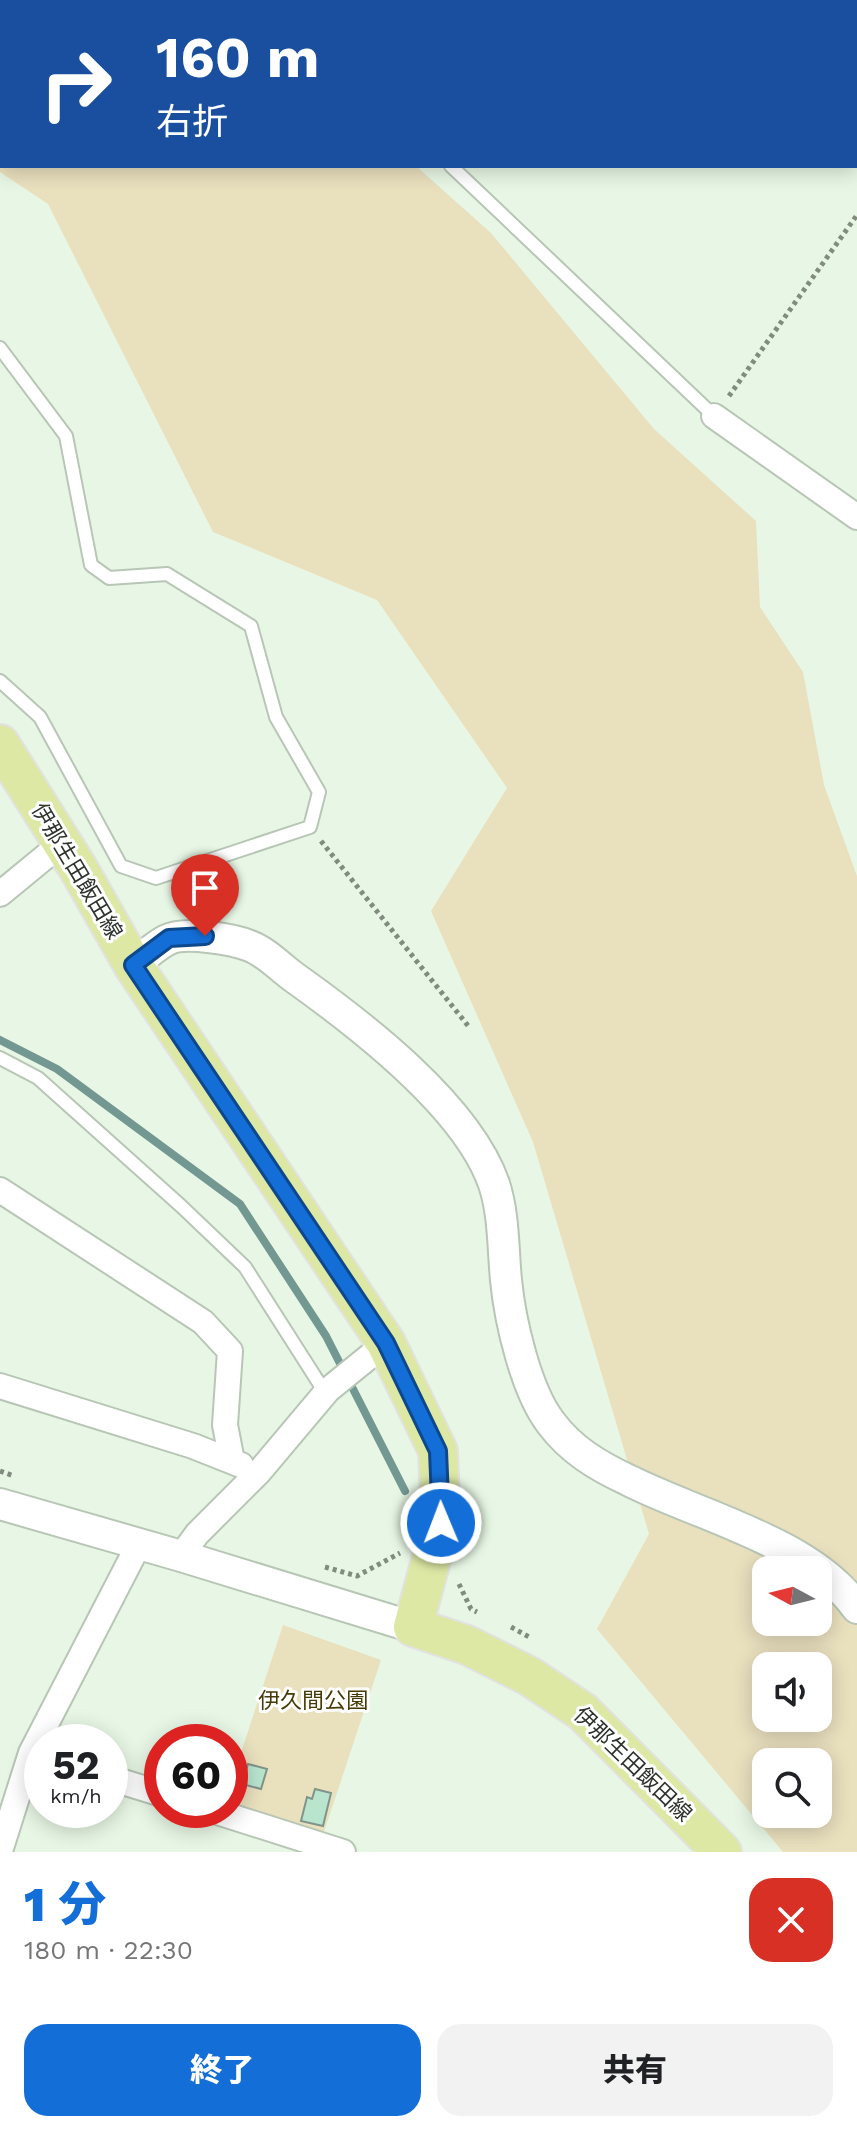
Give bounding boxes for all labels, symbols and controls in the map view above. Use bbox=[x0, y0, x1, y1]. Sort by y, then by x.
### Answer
text: 160 m bbox=[156, 25, 319, 91]
icon: right bbox=[24, 32, 128, 136]
text: 右折 bbox=[156, 101, 228, 143]
street label: 伊那生田飯田線 bbox=[27, 799, 127, 943]
pin bbox=[171, 854, 239, 936]
icon: arrive bbox=[183, 866, 227, 910]
position arrow bbox=[399, 1481, 483, 1565]
north arrow bbox=[752, 1556, 832, 1636]
map controls bbox=[752, 1556, 832, 1828]
button: sound bbox=[752, 1652, 832, 1732]
park label: 伊久間公園 bbox=[258, 1688, 368, 1713]
street label: 伊那生田飯田線 bbox=[569, 1702, 697, 1826]
speed limit sign: 60 bbox=[144, 1724, 248, 1828]
text: 52 bbox=[52, 1742, 100, 1789]
button: search bbox=[752, 1748, 832, 1828]
text: km/h bbox=[50, 1784, 102, 1808]
text: 1 分 bbox=[24, 1876, 106, 1933]
button: close bbox=[749, 1878, 833, 1962]
text: 180 m · 22:30 bbox=[24, 1935, 193, 1965]
button: 終了 bbox=[24, 2024, 421, 2116]
button: 共有 bbox=[437, 2024, 833, 2116]

